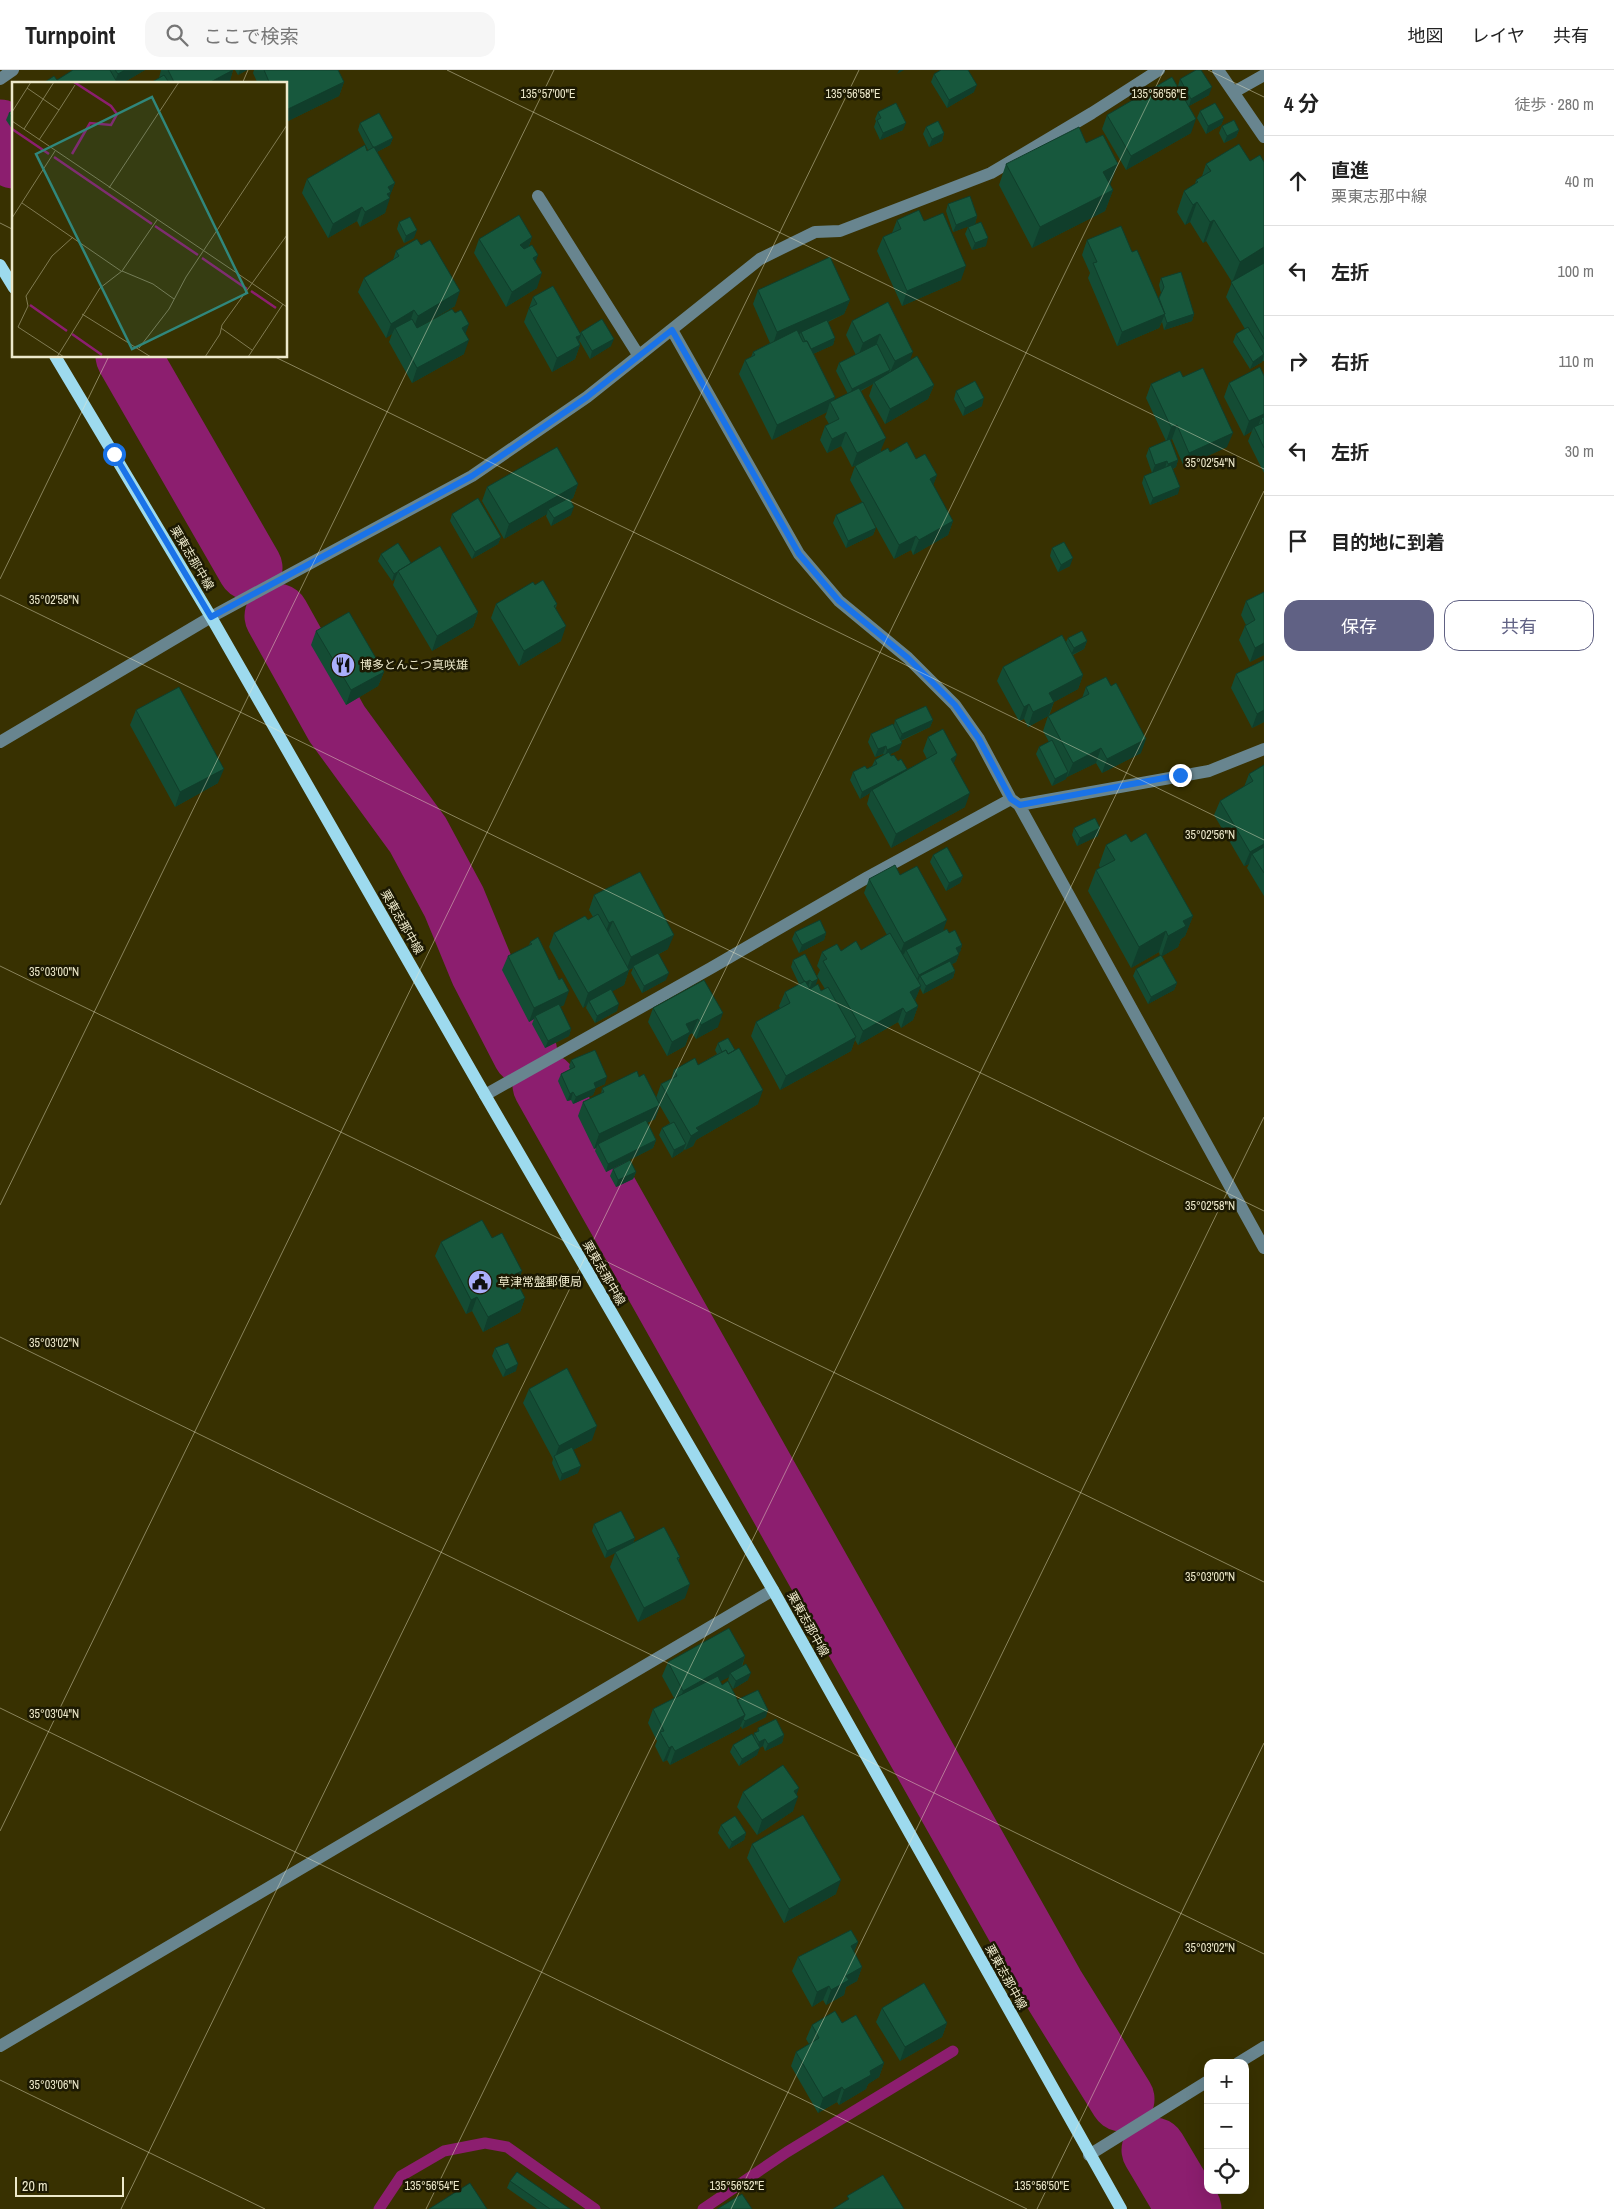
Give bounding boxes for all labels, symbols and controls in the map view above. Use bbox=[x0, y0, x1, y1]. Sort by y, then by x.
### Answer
search box bbox=[145, 12, 495, 57]
text: Turnpoint bbox=[25, 19, 115, 51]
icon: search bbox=[163, 21, 191, 49]
text: ここで検索 bbox=[203, 23, 298, 49]
text: 地図 bbox=[1408, 23, 1444, 48]
text: レイヤ bbox=[1472, 23, 1525, 48]
text: 共有 bbox=[1553, 23, 1589, 48]
inset map bbox=[12, 82, 288, 358]
text: 135°57'00"E bbox=[520, 86, 576, 102]
text: 135°56'58"E bbox=[825, 86, 881, 102]
text: 135°56'56"E bbox=[1131, 86, 1187, 102]
text: 4 分 bbox=[1284, 89, 1319, 118]
text: 徒歩 · 280 m bbox=[1515, 93, 1594, 115]
text: 直進 bbox=[1331, 157, 1369, 183]
icon: ahead bbox=[1284, 167, 1312, 195]
text: 40 m bbox=[1565, 170, 1594, 192]
text: 栗東志那中線 bbox=[1331, 185, 1427, 207]
icon: left bbox=[1284, 257, 1312, 285]
text: 左折 bbox=[1331, 259, 1369, 285]
text: 100 m bbox=[1558, 260, 1594, 282]
icon: right bbox=[1284, 347, 1312, 375]
text: 右折 bbox=[1331, 349, 1369, 375]
text: 110 m bbox=[1558, 350, 1594, 372]
icon: left bbox=[1284, 437, 1312, 465]
text: 左折 bbox=[1331, 439, 1369, 465]
text: 30 m bbox=[1565, 440, 1594, 462]
route start bbox=[103, 443, 126, 466]
text: 35°02'54"N bbox=[1185, 455, 1235, 471]
street label: 栗東志那中線 bbox=[167, 523, 217, 593]
icon: arrive bbox=[1284, 527, 1312, 555]
text: 目的地に到着 bbox=[1331, 529, 1445, 555]
text: 35°02'58"N bbox=[29, 592, 79, 608]
button: 保存 bbox=[1284, 600, 1434, 651]
button: 共有 bbox=[1444, 600, 1594, 651]
restaurant icon: 博多とんこつ真咲雄 bbox=[330, 652, 356, 678]
place label: 博多とんこつ真咲雄 bbox=[360, 657, 468, 673]
route end bbox=[1169, 764, 1192, 787]
text: 35°02'56"N bbox=[1185, 827, 1235, 843]
street label: 栗東志那中線 bbox=[377, 887, 427, 957]
text: 35°03'00"N bbox=[29, 964, 79, 980]
text: 35°02'58"N bbox=[1185, 1198, 1235, 1214]
street label: 栗東志那中線 bbox=[579, 1238, 629, 1308]
public building icon: 草津常盤郵便局 bbox=[467, 1269, 493, 1295]
place label: 草津常盤郵便局 bbox=[498, 1274, 582, 1290]
text: 35°03'02"N bbox=[29, 1335, 79, 1351]
text: 35°03'00"N bbox=[1185, 1569, 1235, 1585]
street label: 栗東志那中線 bbox=[784, 1589, 832, 1659]
text: 35°03'04"N bbox=[29, 1706, 79, 1722]
text: 35°03'02"N bbox=[1185, 1940, 1235, 1956]
street label: 栗東志那中線 bbox=[982, 1942, 1030, 2012]
map controls bbox=[1204, 2059, 1249, 2194]
button: + bbox=[1204, 2059, 1249, 2104]
text: 35°03'06"N bbox=[29, 2077, 79, 2093]
button: − bbox=[1204, 2104, 1249, 2149]
button: locate bbox=[1204, 2149, 1249, 2194]
scale bar bbox=[15, 2174, 124, 2197]
text: 20 m bbox=[22, 2177, 48, 2195]
text: 135°56'54"E bbox=[404, 2178, 460, 2194]
text: 135°56'52"E bbox=[709, 2178, 765, 2194]
text: 135°56'50"E bbox=[1014, 2178, 1070, 2194]

